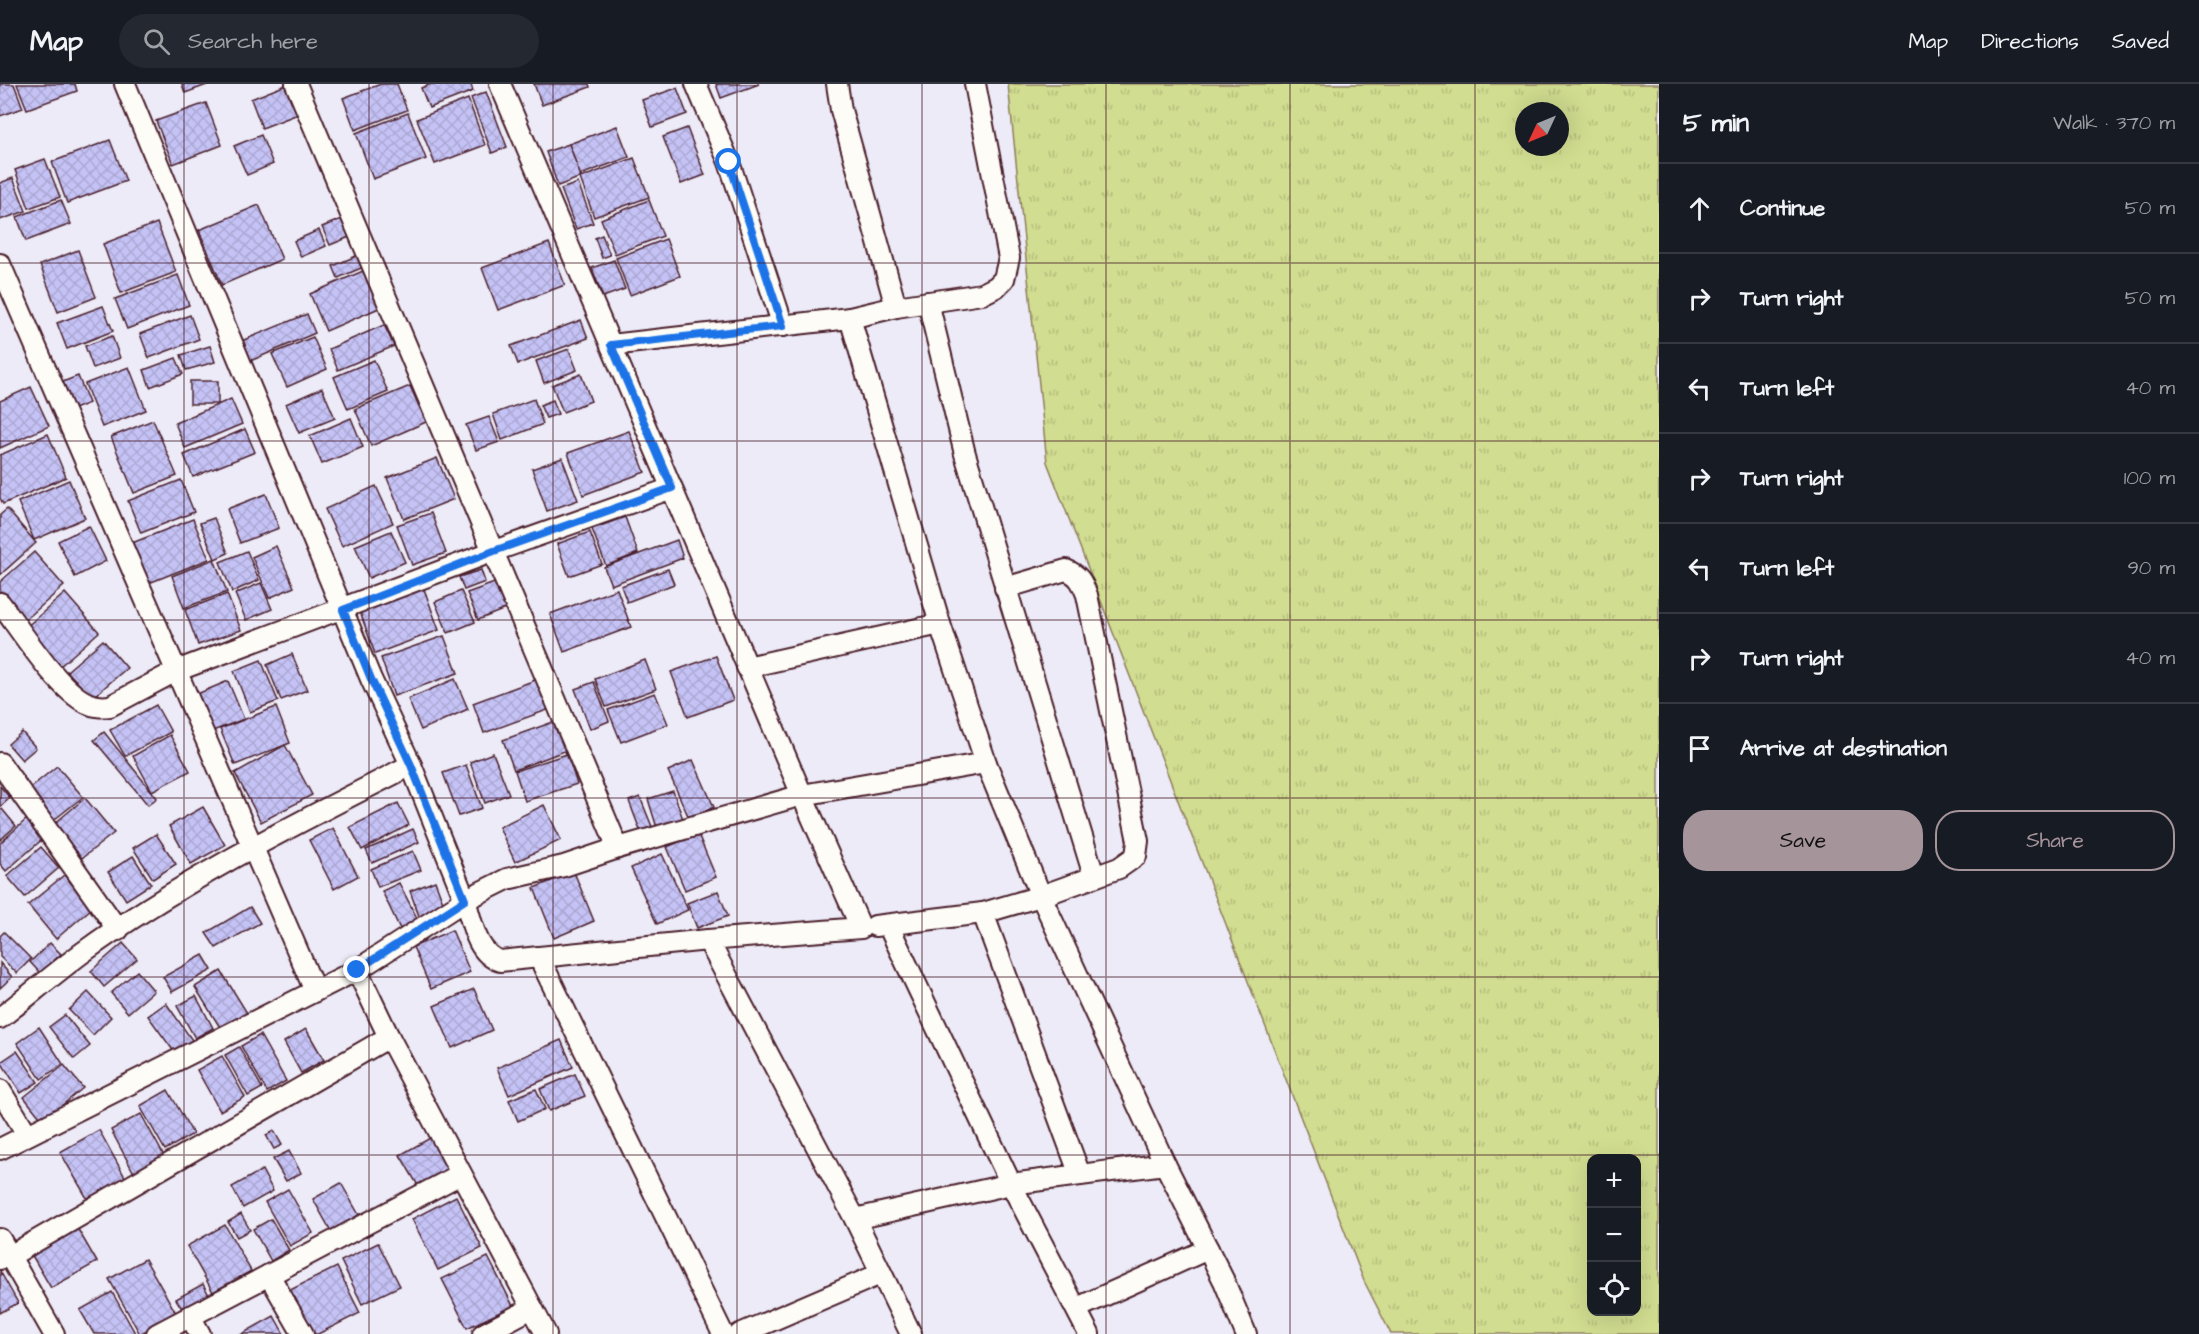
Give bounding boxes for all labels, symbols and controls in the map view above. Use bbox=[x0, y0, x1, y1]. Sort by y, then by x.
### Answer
search box bbox=[119, 14, 539, 68]
text: Map bbox=[30, 22, 83, 61]
icon: search bbox=[140, 25, 173, 58]
text: Search here bbox=[188, 26, 318, 57]
text: Map bbox=[1908, 27, 1948, 56]
text: Directions bbox=[1981, 27, 2079, 56]
text: Saved bbox=[2112, 27, 2169, 56]
north arrow bbox=[1515, 102, 1569, 156]
text: 5 min bbox=[1683, 105, 1749, 141]
text: Walk · 370 m bbox=[2053, 109, 2175, 137]
route start bbox=[715, 148, 741, 174]
icon: ahead bbox=[1683, 192, 1716, 225]
text: Continue bbox=[1740, 193, 1825, 224]
text: 50 m bbox=[2125, 194, 2175, 222]
icon: right bbox=[1683, 282, 1716, 315]
text: Turn right bbox=[1740, 283, 1843, 314]
text: 50 m bbox=[2125, 284, 2175, 312]
icon: left bbox=[1683, 372, 1716, 405]
text: Turn left bbox=[1740, 373, 1834, 404]
text: 40 m bbox=[2125, 374, 2175, 402]
icon: right bbox=[1683, 462, 1716, 495]
text: Turn right bbox=[1740, 463, 1843, 494]
text: 100 m bbox=[2124, 464, 2175, 492]
icon: left bbox=[1683, 552, 1716, 585]
text: Turn left bbox=[1740, 553, 1834, 584]
text: 90 m bbox=[2127, 554, 2175, 582]
icon: right bbox=[1683, 642, 1716, 675]
text: Turn right bbox=[1740, 643, 1843, 674]
text: 40 m bbox=[2125, 644, 2175, 672]
icon: arrive bbox=[1683, 732, 1716, 765]
text: Arrive at destination bbox=[1740, 733, 1947, 764]
button: Save bbox=[1683, 810, 1923, 871]
button: Share bbox=[1935, 810, 2175, 871]
route end bbox=[343, 956, 369, 982]
map controls bbox=[1587, 1154, 1641, 1316]
button: + bbox=[1587, 1154, 1641, 1208]
button: − bbox=[1587, 1208, 1641, 1262]
button: locate bbox=[1587, 1262, 1641, 1316]

